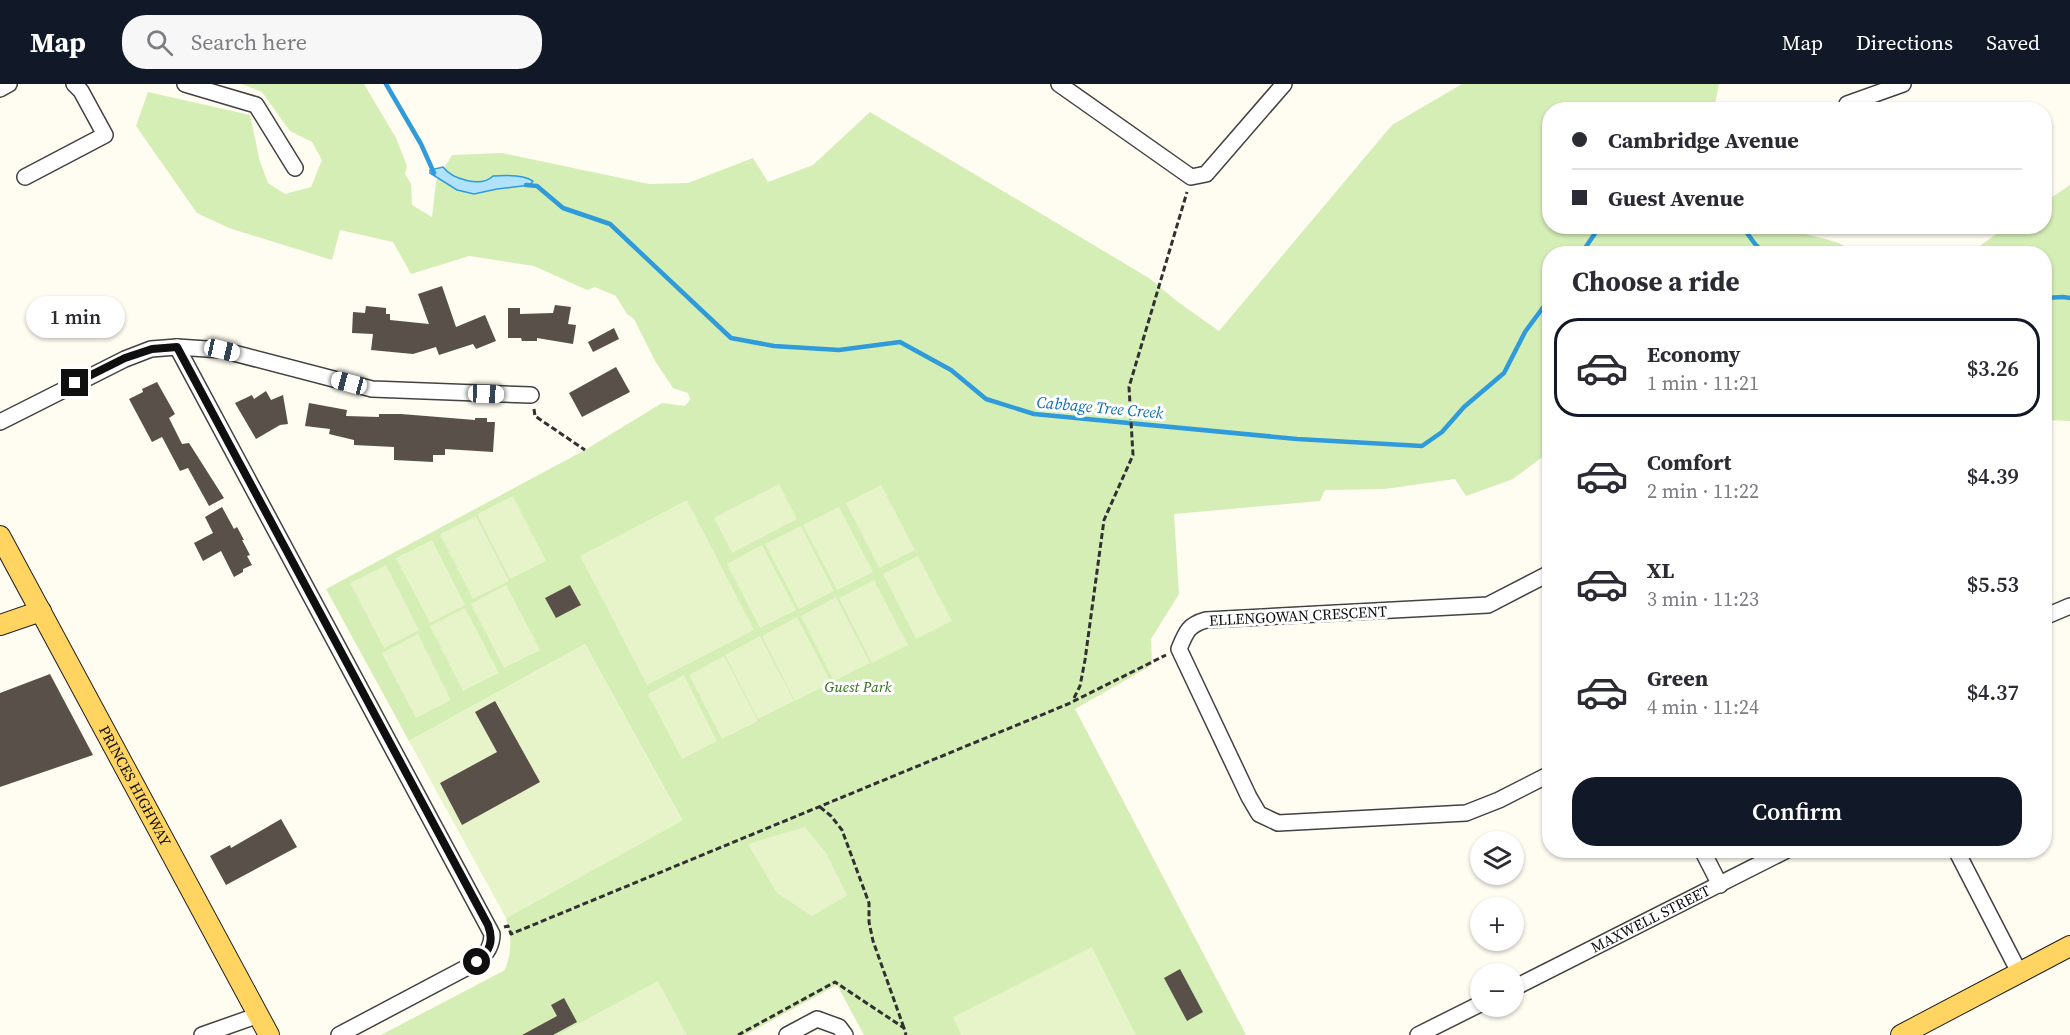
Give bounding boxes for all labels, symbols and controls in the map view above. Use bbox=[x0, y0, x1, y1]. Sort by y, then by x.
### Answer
search box bbox=[122, 15, 542, 69]
text: Map bbox=[30, 23, 86, 61]
icon: search bbox=[143, 26, 176, 59]
text: Search here bbox=[191, 27, 307, 57]
text: Map bbox=[1782, 28, 1823, 57]
text: Directions bbox=[1856, 28, 1953, 57]
text: Saved bbox=[1986, 28, 2040, 57]
text: Cambridge Avenue bbox=[1608, 125, 1799, 155]
text: Guest Avenue bbox=[1608, 183, 1744, 213]
text: Choose a ride bbox=[1572, 263, 1740, 300]
callout: 1 min bbox=[26, 296, 124, 338]
text: 1 min bbox=[50, 303, 101, 331]
car bbox=[202, 337, 242, 363]
text: Economy bbox=[1647, 339, 1741, 369]
icon: car bbox=[1575, 341, 1629, 395]
text: $3.26 bbox=[1967, 353, 2019, 383]
route end bbox=[61, 369, 88, 396]
text: 1 min · 11:21 bbox=[1647, 369, 1759, 397]
car bbox=[329, 370, 369, 396]
car bbox=[468, 384, 504, 404]
water label: Cabbage Tree Creek bbox=[1036, 391, 1165, 424]
text: Comfort bbox=[1647, 447, 1731, 477]
icon: car bbox=[1575, 449, 1629, 503]
text: $4.39 bbox=[1967, 461, 2019, 491]
text: 2 min · 11:22 bbox=[1647, 477, 1759, 505]
text: XL bbox=[1647, 555, 1674, 585]
icon: car bbox=[1575, 557, 1629, 611]
text: $5.53 bbox=[1967, 569, 2019, 599]
text: 3 min · 11:23 bbox=[1647, 585, 1759, 613]
street label: ELLENGOWAN CRESCENT bbox=[1208, 600, 1388, 631]
text: Green bbox=[1647, 663, 1708, 693]
icon: car bbox=[1575, 665, 1629, 719]
park label: Guest Park bbox=[824, 676, 892, 697]
text: $4.37 bbox=[1967, 677, 2019, 707]
text: 4 min · 11:24 bbox=[1647, 693, 1759, 721]
street label: PRINCES HIGHWAY bbox=[94, 722, 177, 850]
button: Confirm bbox=[1572, 777, 2022, 846]
map controls bbox=[1470, 831, 1524, 1017]
button: layers bbox=[1470, 831, 1524, 885]
street label: MAXWELL STREET bbox=[1587, 880, 1714, 958]
button: + bbox=[1470, 897, 1524, 951]
route start bbox=[463, 948, 490, 975]
button: − bbox=[1470, 963, 1524, 1017]

